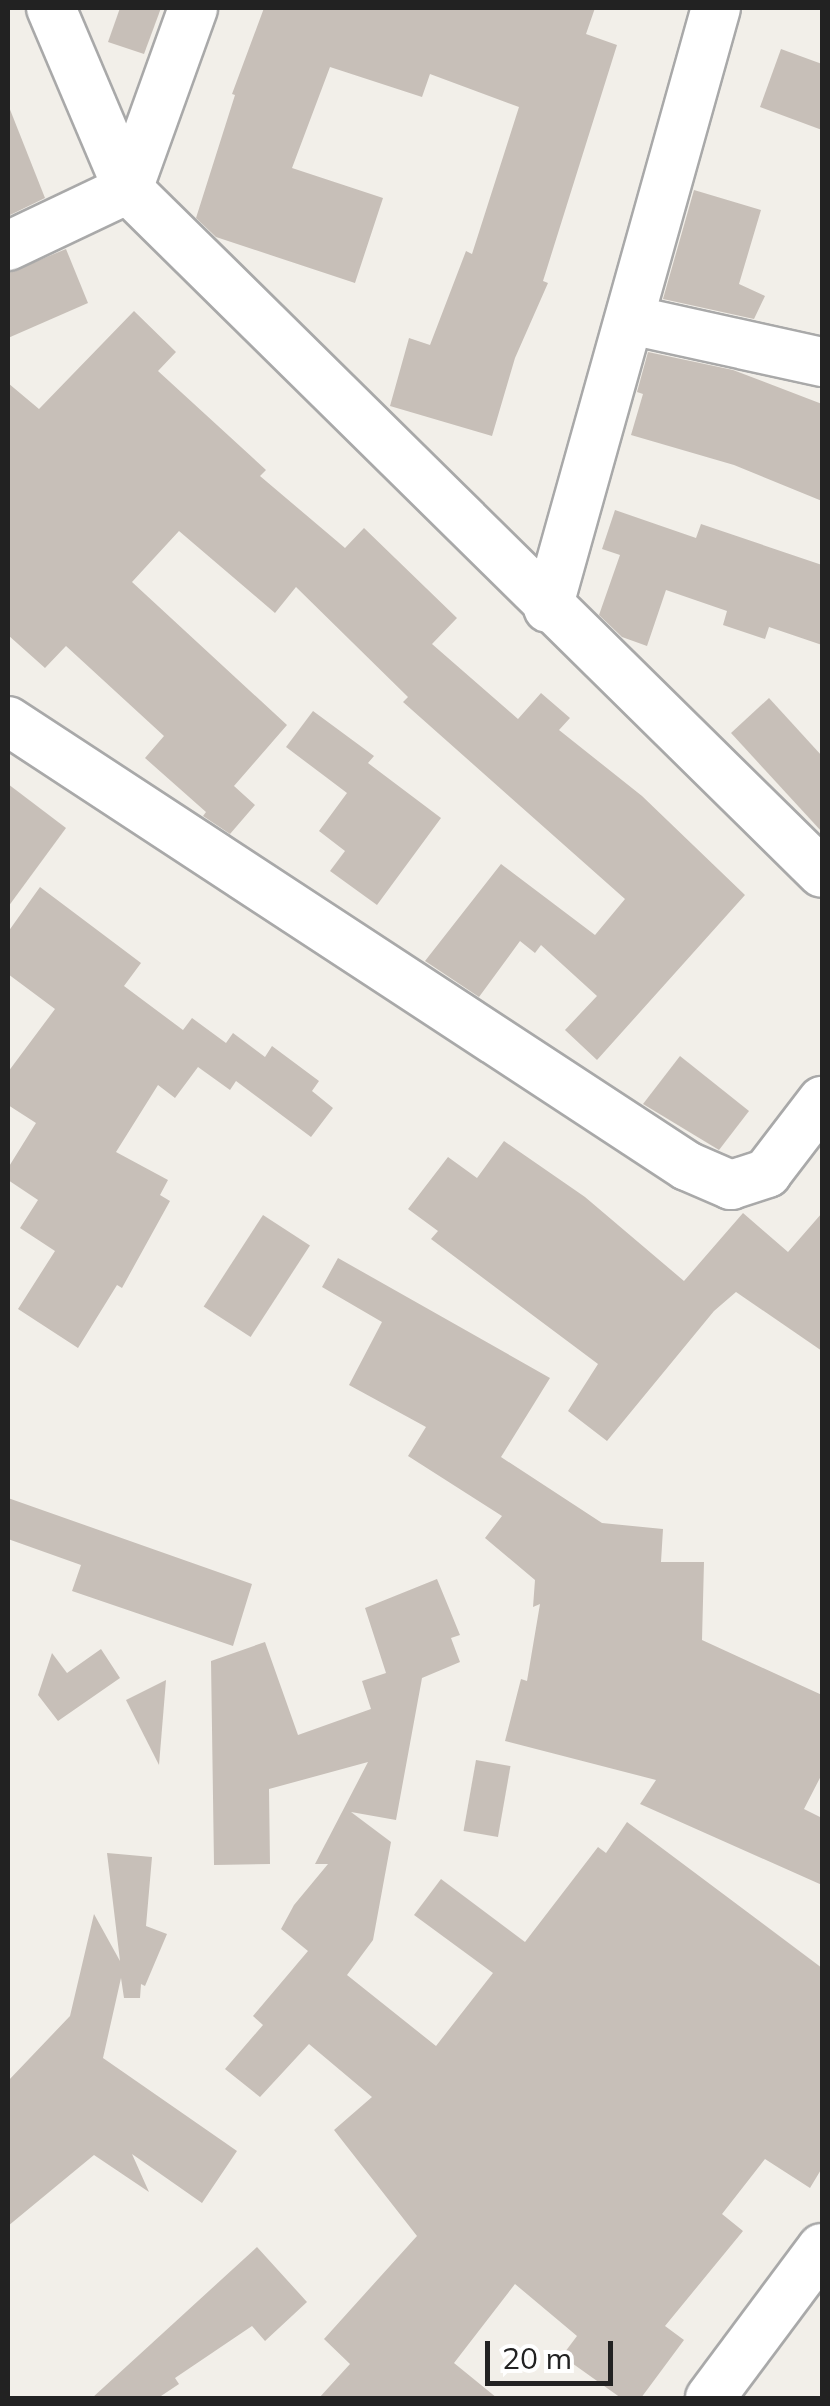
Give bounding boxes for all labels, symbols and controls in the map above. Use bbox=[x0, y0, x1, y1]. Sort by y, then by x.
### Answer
scale bar bbox=[490, 2321, 618, 2383]
text: 20 m bbox=[502, 2339, 572, 2377]

